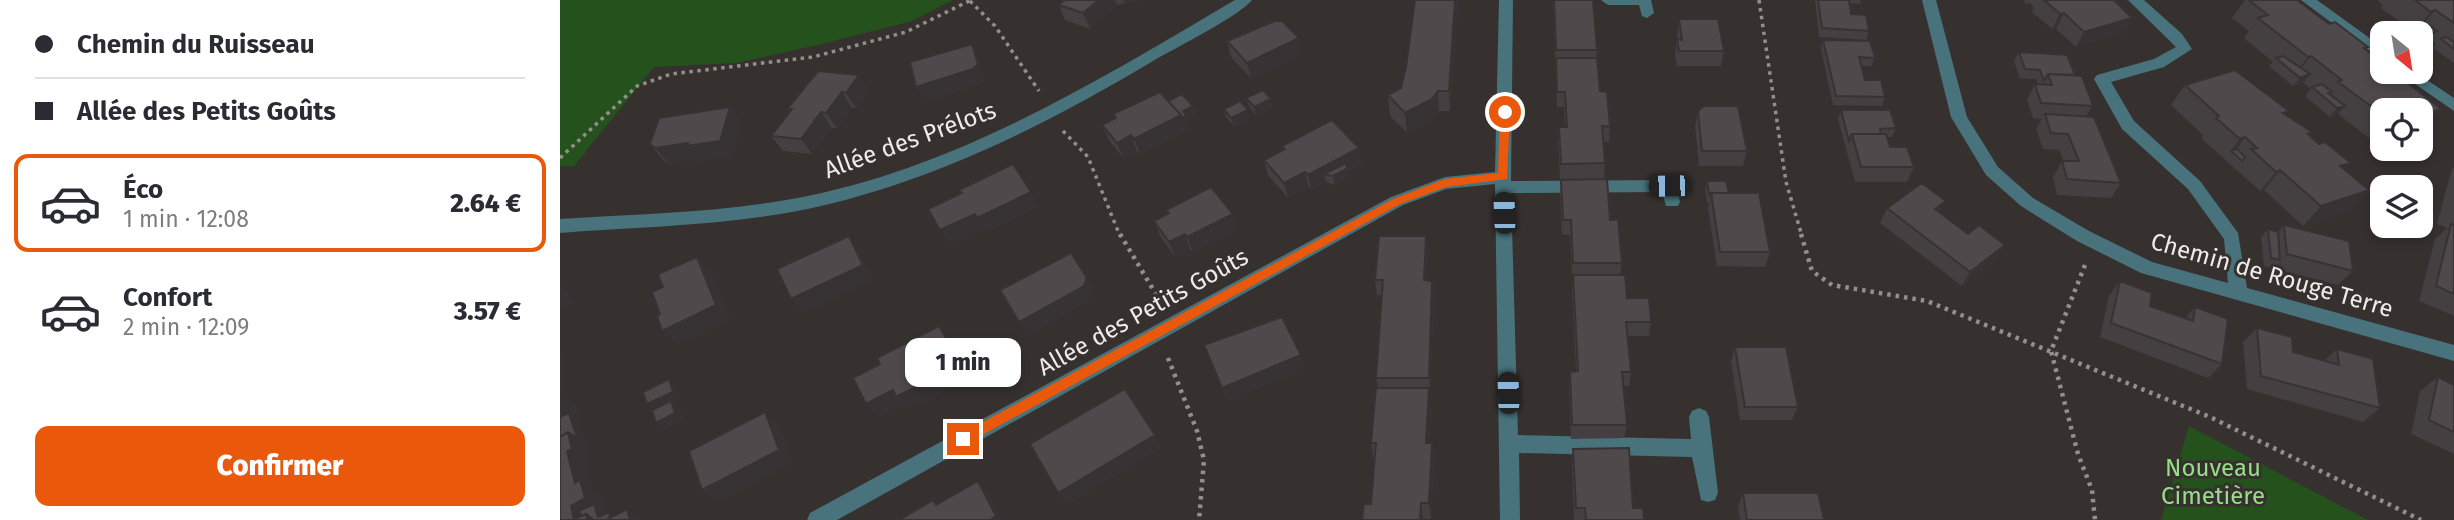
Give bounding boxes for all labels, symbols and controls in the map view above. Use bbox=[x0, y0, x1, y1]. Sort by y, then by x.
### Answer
north arrow bbox=[2370, 21, 2432, 84]
map controls bbox=[2370, 21, 2433, 238]
text: Chemin du Ruisseau bbox=[77, 29, 315, 60]
text: Allée des Petits Goûts bbox=[77, 96, 336, 127]
street label: Allée des Prélots bbox=[820, 96, 1000, 184]
route start bbox=[1489, 96, 1521, 128]
button: locate bbox=[2370, 98, 2433, 161]
icon: car bbox=[39, 172, 102, 235]
text: Éco bbox=[123, 174, 163, 205]
car bbox=[1648, 175, 1691, 197]
button: layers bbox=[2370, 175, 2433, 238]
text: 2.64 € bbox=[450, 188, 521, 219]
car bbox=[1493, 192, 1516, 234]
text: 1 min · 12:08 bbox=[123, 205, 249, 233]
street label: Chemin de Rouge Terre bbox=[2148, 227, 2396, 323]
street label: Allée des Petits Goûts bbox=[1033, 243, 1253, 381]
icon: car bbox=[39, 280, 102, 343]
text: Confort bbox=[123, 282, 212, 313]
text: 3.57 € bbox=[454, 296, 521, 327]
text: 2 min · 12:09 bbox=[123, 313, 249, 341]
callout: 1 min bbox=[905, 338, 1021, 386]
text: 1 min bbox=[935, 348, 991, 376]
car bbox=[1497, 372, 1520, 414]
route end bbox=[947, 423, 979, 455]
button: Confirmer bbox=[35, 426, 525, 506]
park label: Nouveau Cimetière bbox=[2161, 454, 2265, 510]

